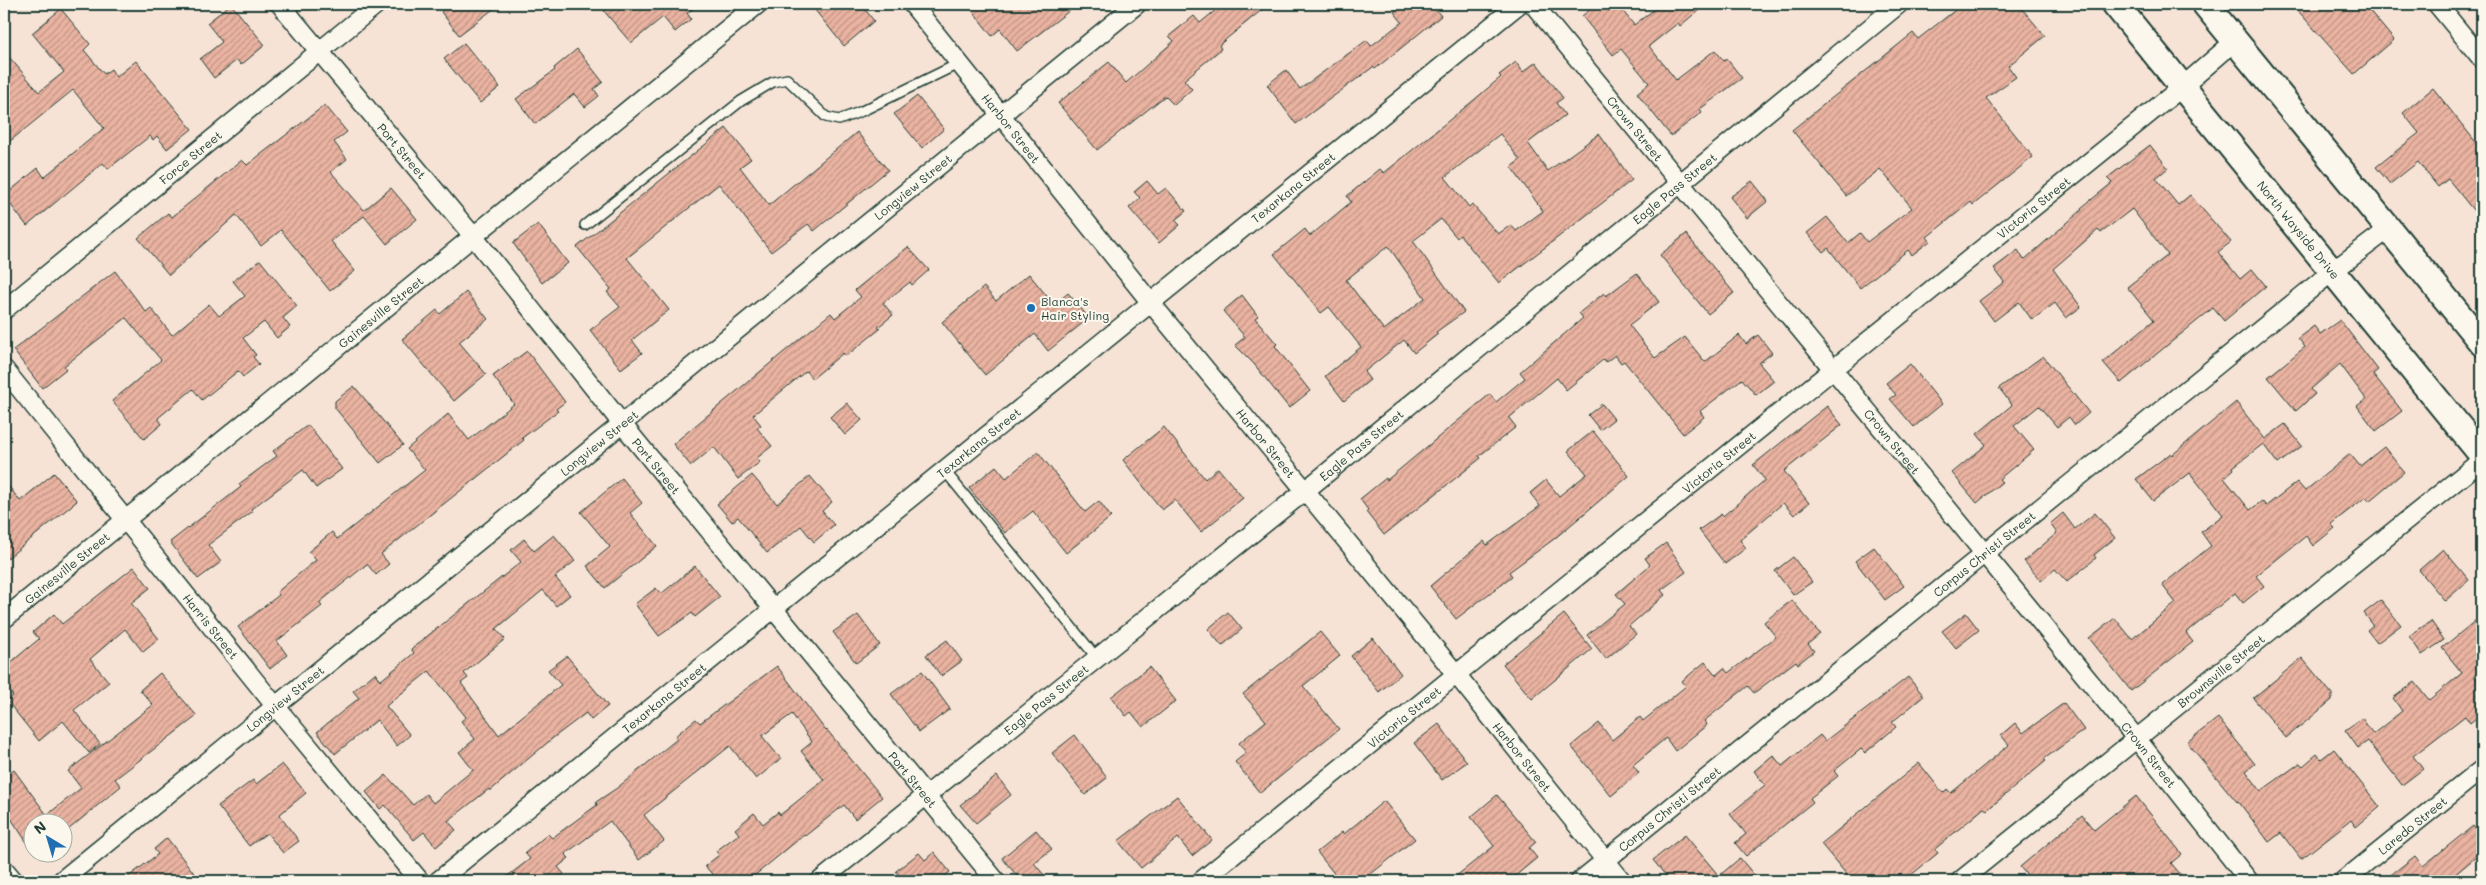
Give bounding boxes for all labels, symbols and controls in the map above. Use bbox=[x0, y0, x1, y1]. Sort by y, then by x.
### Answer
street label: Harbor Street bbox=[979, 90, 1044, 166]
street label: Crown Street bbox=[1604, 93, 1667, 164]
street label: Port Street bbox=[374, 120, 430, 182]
street label: Force Street bbox=[156, 127, 225, 188]
street label: Texarkana Street bbox=[1248, 148, 1338, 226]
street label: Eagle Pass Street bbox=[1629, 149, 1720, 227]
street label: Longview Street bbox=[871, 150, 955, 223]
street label: Victoria Street bbox=[1993, 173, 2074, 242]
street label: North Wayside Drive bbox=[2254, 177, 2344, 282]
street label: Gainesville Street bbox=[335, 272, 427, 351]
place label: Blanca's Hair Styling bbox=[1041, 293, 1109, 323]
marker: Blanca's Hair Styling bbox=[1025, 302, 1037, 314]
street label: Texarkana Street bbox=[933, 404, 1024, 481]
street label: Harbor Street bbox=[1233, 405, 1299, 481]
street label: Crown Street bbox=[1861, 405, 1924, 477]
street label: Longview Street bbox=[557, 406, 641, 479]
street label: Eagle Pass Street bbox=[1316, 406, 1406, 484]
street label: Victoria Street bbox=[1679, 427, 1759, 497]
street label: Port Street bbox=[629, 435, 684, 497]
street label: Corpus Christi Street bbox=[1930, 507, 2039, 600]
street label: Gainesville Street bbox=[21, 528, 113, 607]
street label: Harris Street bbox=[180, 590, 242, 662]
street label: Brownsville Street bbox=[2174, 631, 2268, 711]
street label: Texarkana Street bbox=[619, 659, 709, 737]
street label: Eagle Pass Street bbox=[1000, 660, 1092, 738]
street label: Longview Street bbox=[243, 662, 327, 735]
street label: Victoria Street bbox=[1364, 682, 1444, 751]
street label: Harbor Street bbox=[1489, 718, 1555, 795]
street label: Crown Street bbox=[2118, 718, 2180, 791]
street label: Port Street bbox=[885, 748, 941, 811]
street label: Corpus Christi Street bbox=[1615, 762, 1724, 855]
street label: Laredo Street bbox=[2375, 793, 2450, 858]
north arrow bbox=[22, 812, 72, 862]
text: N bbox=[30, 817, 50, 838]

